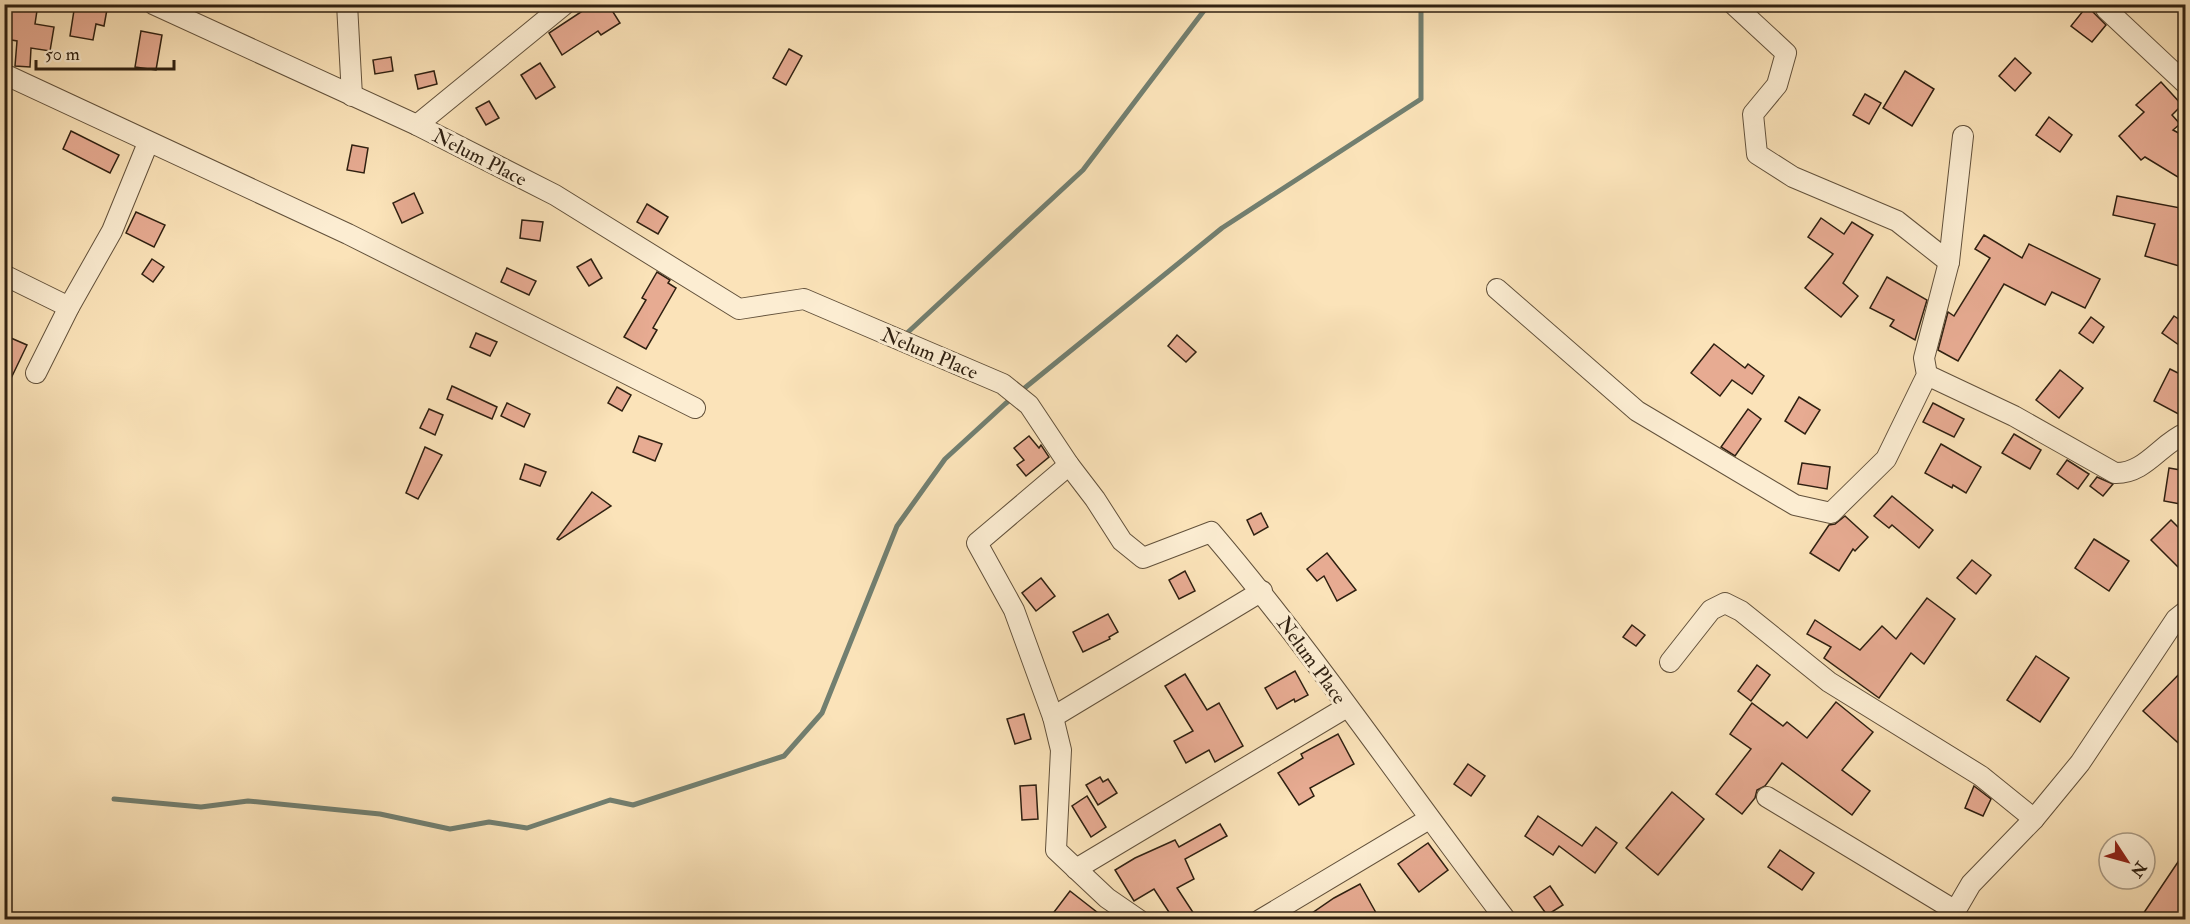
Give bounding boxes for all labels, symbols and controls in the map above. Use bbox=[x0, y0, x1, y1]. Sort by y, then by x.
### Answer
scale bar bbox=[36, 33, 174, 71]
text: 50 m bbox=[45, 43, 80, 66]
street label: Nelum Place bbox=[428, 123, 531, 192]
street label: Nelum Place bbox=[878, 322, 982, 385]
street label: Nelum Place bbox=[1271, 612, 1352, 709]
north arrow bbox=[2097, 831, 2157, 891]
text: N bbox=[2126, 857, 2151, 881]

